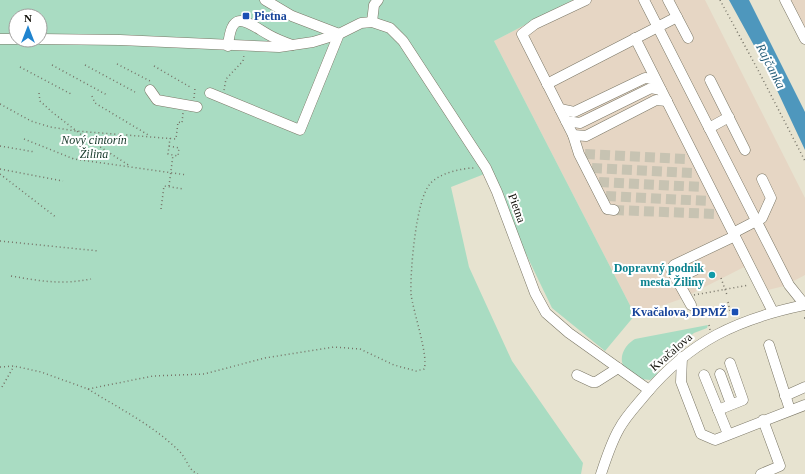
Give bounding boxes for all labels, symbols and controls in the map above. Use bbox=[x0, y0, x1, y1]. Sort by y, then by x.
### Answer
north arrow bbox=[8, 8, 48, 48]
place label: Pietna bbox=[254, 9, 287, 23]
marker: Pietna bbox=[241, 11, 251, 21]
text: N bbox=[24, 12, 32, 24]
water label: Rajčanka bbox=[753, 40, 789, 92]
park label: Nový cintorín Žilina bbox=[60, 133, 127, 161]
street label: Pietna bbox=[505, 192, 529, 225]
place label: Dopravný podnik mesta Žiliny bbox=[614, 261, 704, 289]
marker: Dopravný podnik mesta Žiliny bbox=[707, 270, 717, 280]
place label: Kvačalova, DPMŽ bbox=[632, 305, 727, 319]
marker: Kvačalova, DPMŽ bbox=[730, 307, 740, 317]
street label: Kvačalova bbox=[647, 329, 695, 374]

